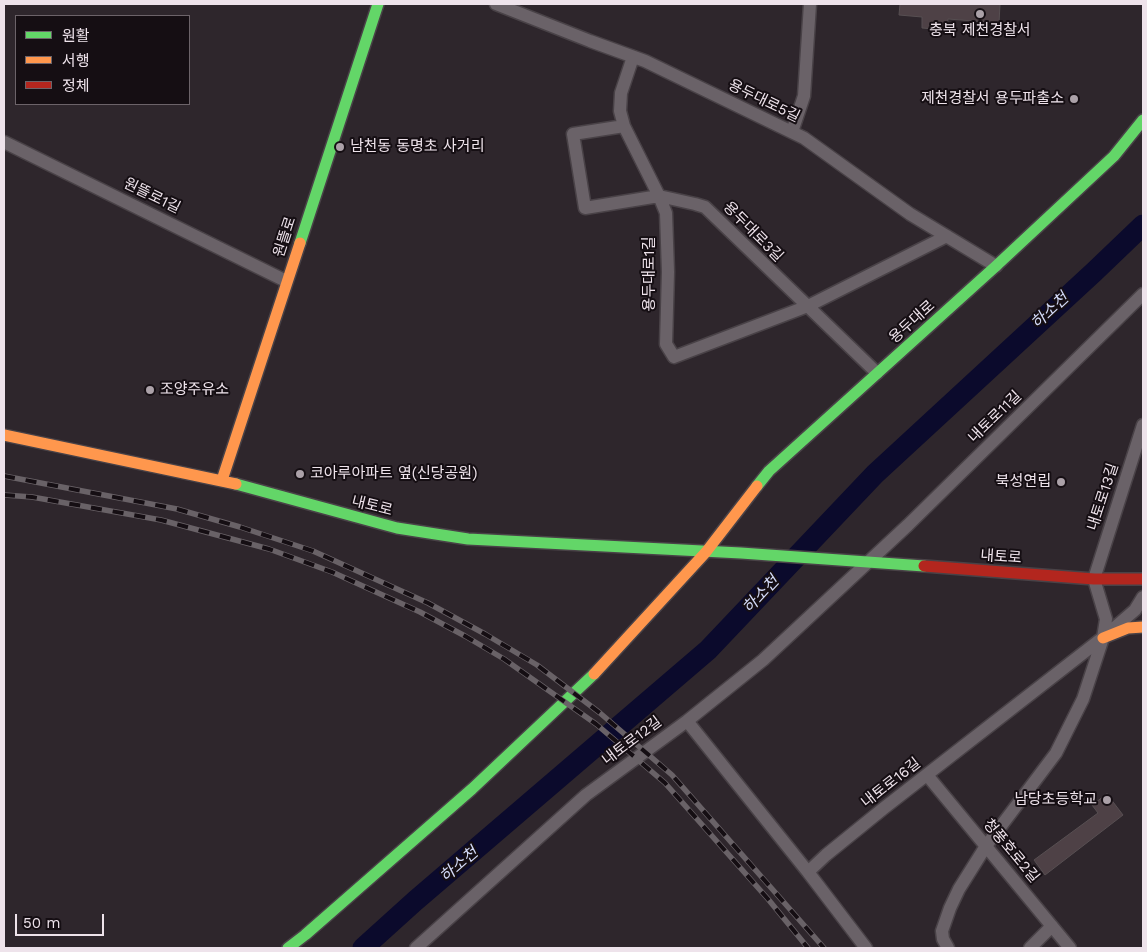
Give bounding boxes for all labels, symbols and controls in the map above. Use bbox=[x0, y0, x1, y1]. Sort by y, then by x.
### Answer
marker: 충북 제천경찰서 bbox=[974, 8, 986, 20]
legend bbox=[15, 15, 190, 105]
place label: 충북 제천경찰서 bbox=[929, 22, 1031, 40]
text: 원활 bbox=[62, 27, 90, 45]
text: 서행 bbox=[62, 52, 90, 70]
street label: 용두대로5길 bbox=[725, 76, 803, 126]
text: 정체 bbox=[62, 77, 90, 95]
place label: 제천경찰서 용두파출소 bbox=[921, 90, 1064, 108]
marker: 제천경찰서 용두파출소 bbox=[1068, 93, 1080, 105]
place label: 남천동 동명초 사거리 bbox=[350, 138, 484, 156]
marker: 남천동 동명초 사거리 bbox=[334, 141, 346, 153]
street label: 원뜰로1길 bbox=[121, 175, 183, 217]
street label: 용두대로3길 bbox=[719, 198, 787, 266]
street label: 원뜰로 bbox=[270, 215, 300, 259]
street label: 용두대로1길 bbox=[641, 237, 659, 311]
water label: 하소천 bbox=[1027, 289, 1073, 333]
street label: 용두대로 bbox=[885, 297, 939, 347]
place label: 조양주유소 bbox=[160, 381, 229, 399]
marker: 조양주유소 bbox=[144, 384, 156, 396]
street label: 내토로11길 bbox=[965, 387, 1025, 447]
street label: 내토로13길 bbox=[1084, 461, 1122, 533]
place label: 코아루아파트 옆(신당공원) bbox=[310, 465, 477, 483]
marker: 코아루아파트 옆(신당공원) bbox=[294, 468, 306, 480]
place label: 북성연립 bbox=[996, 473, 1051, 491]
marker: 북성연립 bbox=[1055, 476, 1067, 488]
street label: 내토로 bbox=[350, 492, 394, 520]
street label: 내토로 bbox=[980, 547, 1022, 567]
water label: 하소천 bbox=[739, 572, 783, 618]
street label: 내토로12길 bbox=[599, 713, 665, 769]
street label: 내토로16길 bbox=[858, 754, 924, 812]
place label: 남당초등학교 bbox=[1014, 791, 1097, 809]
marker: 남당초등학교 bbox=[1101, 794, 1113, 806]
street label: 청풍호로2길 bbox=[979, 815, 1043, 887]
water label: 하소천 bbox=[436, 843, 482, 887]
scale bar bbox=[18, 904, 106, 936]
text: 50 m bbox=[23, 914, 60, 932]

